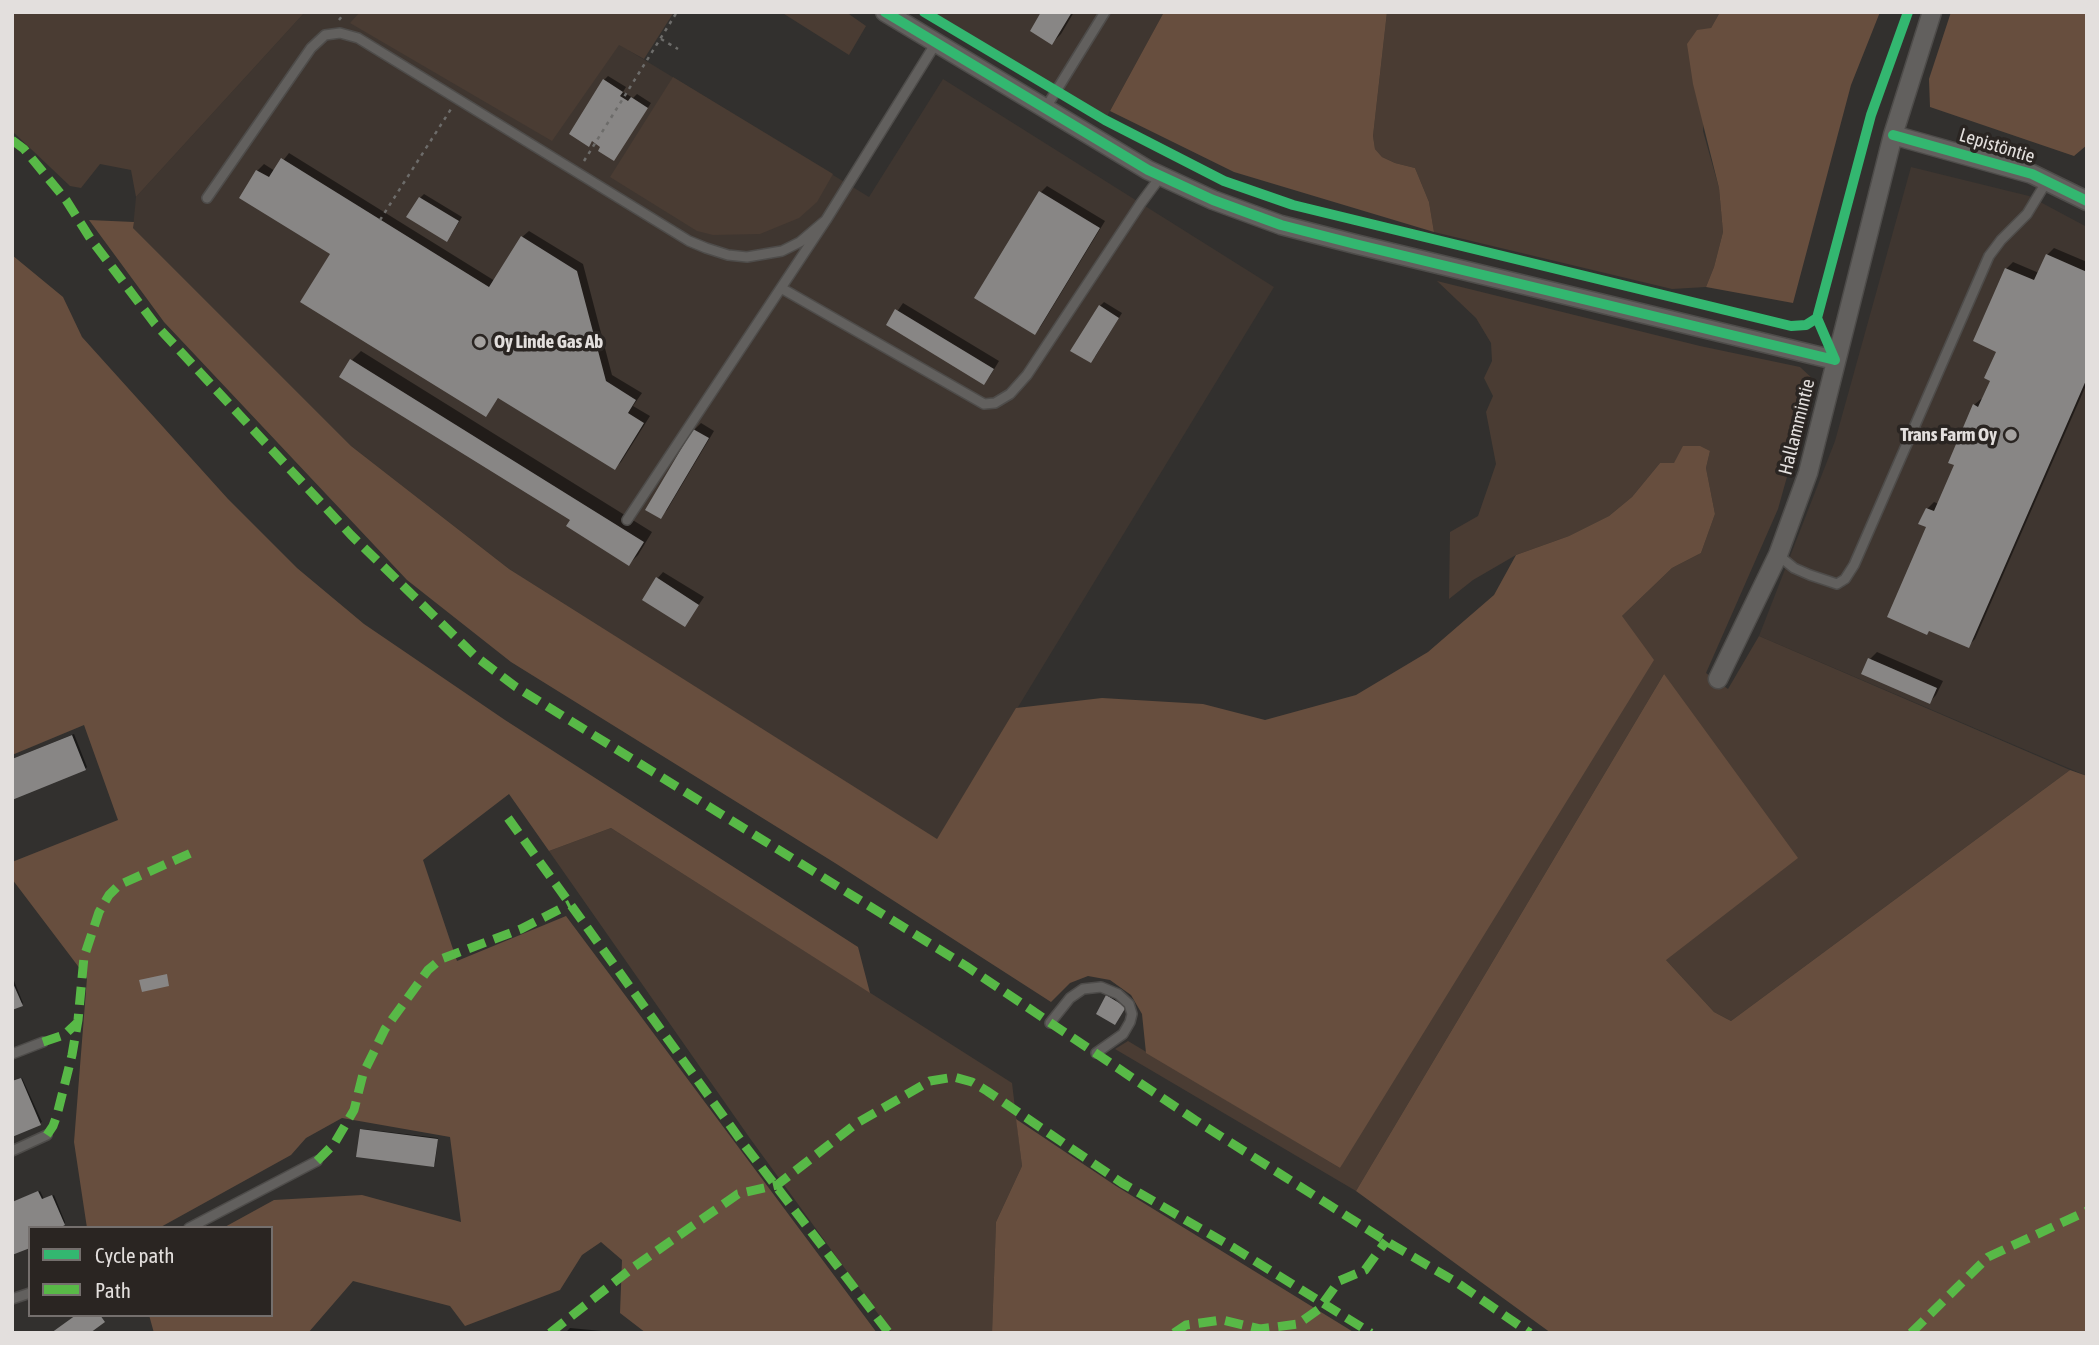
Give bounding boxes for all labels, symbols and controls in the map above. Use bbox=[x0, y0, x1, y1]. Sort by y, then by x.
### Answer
street label: Lepistöntie bbox=[1956, 124, 2038, 168]
place label: Oy Linde Gas Ab bbox=[494, 331, 603, 353]
marker: Oy Linde Gas Ab bbox=[472, 334, 488, 350]
street label: Hallammintie bbox=[1774, 377, 1820, 477]
place label: Trans Farm Oy bbox=[1900, 424, 1997, 446]
marker: Trans Farm Oy bbox=[2003, 427, 2019, 443]
legend bbox=[28, 1226, 273, 1317]
text: Cycle path bbox=[95, 1243, 174, 1267]
text: Path bbox=[95, 1278, 131, 1302]

